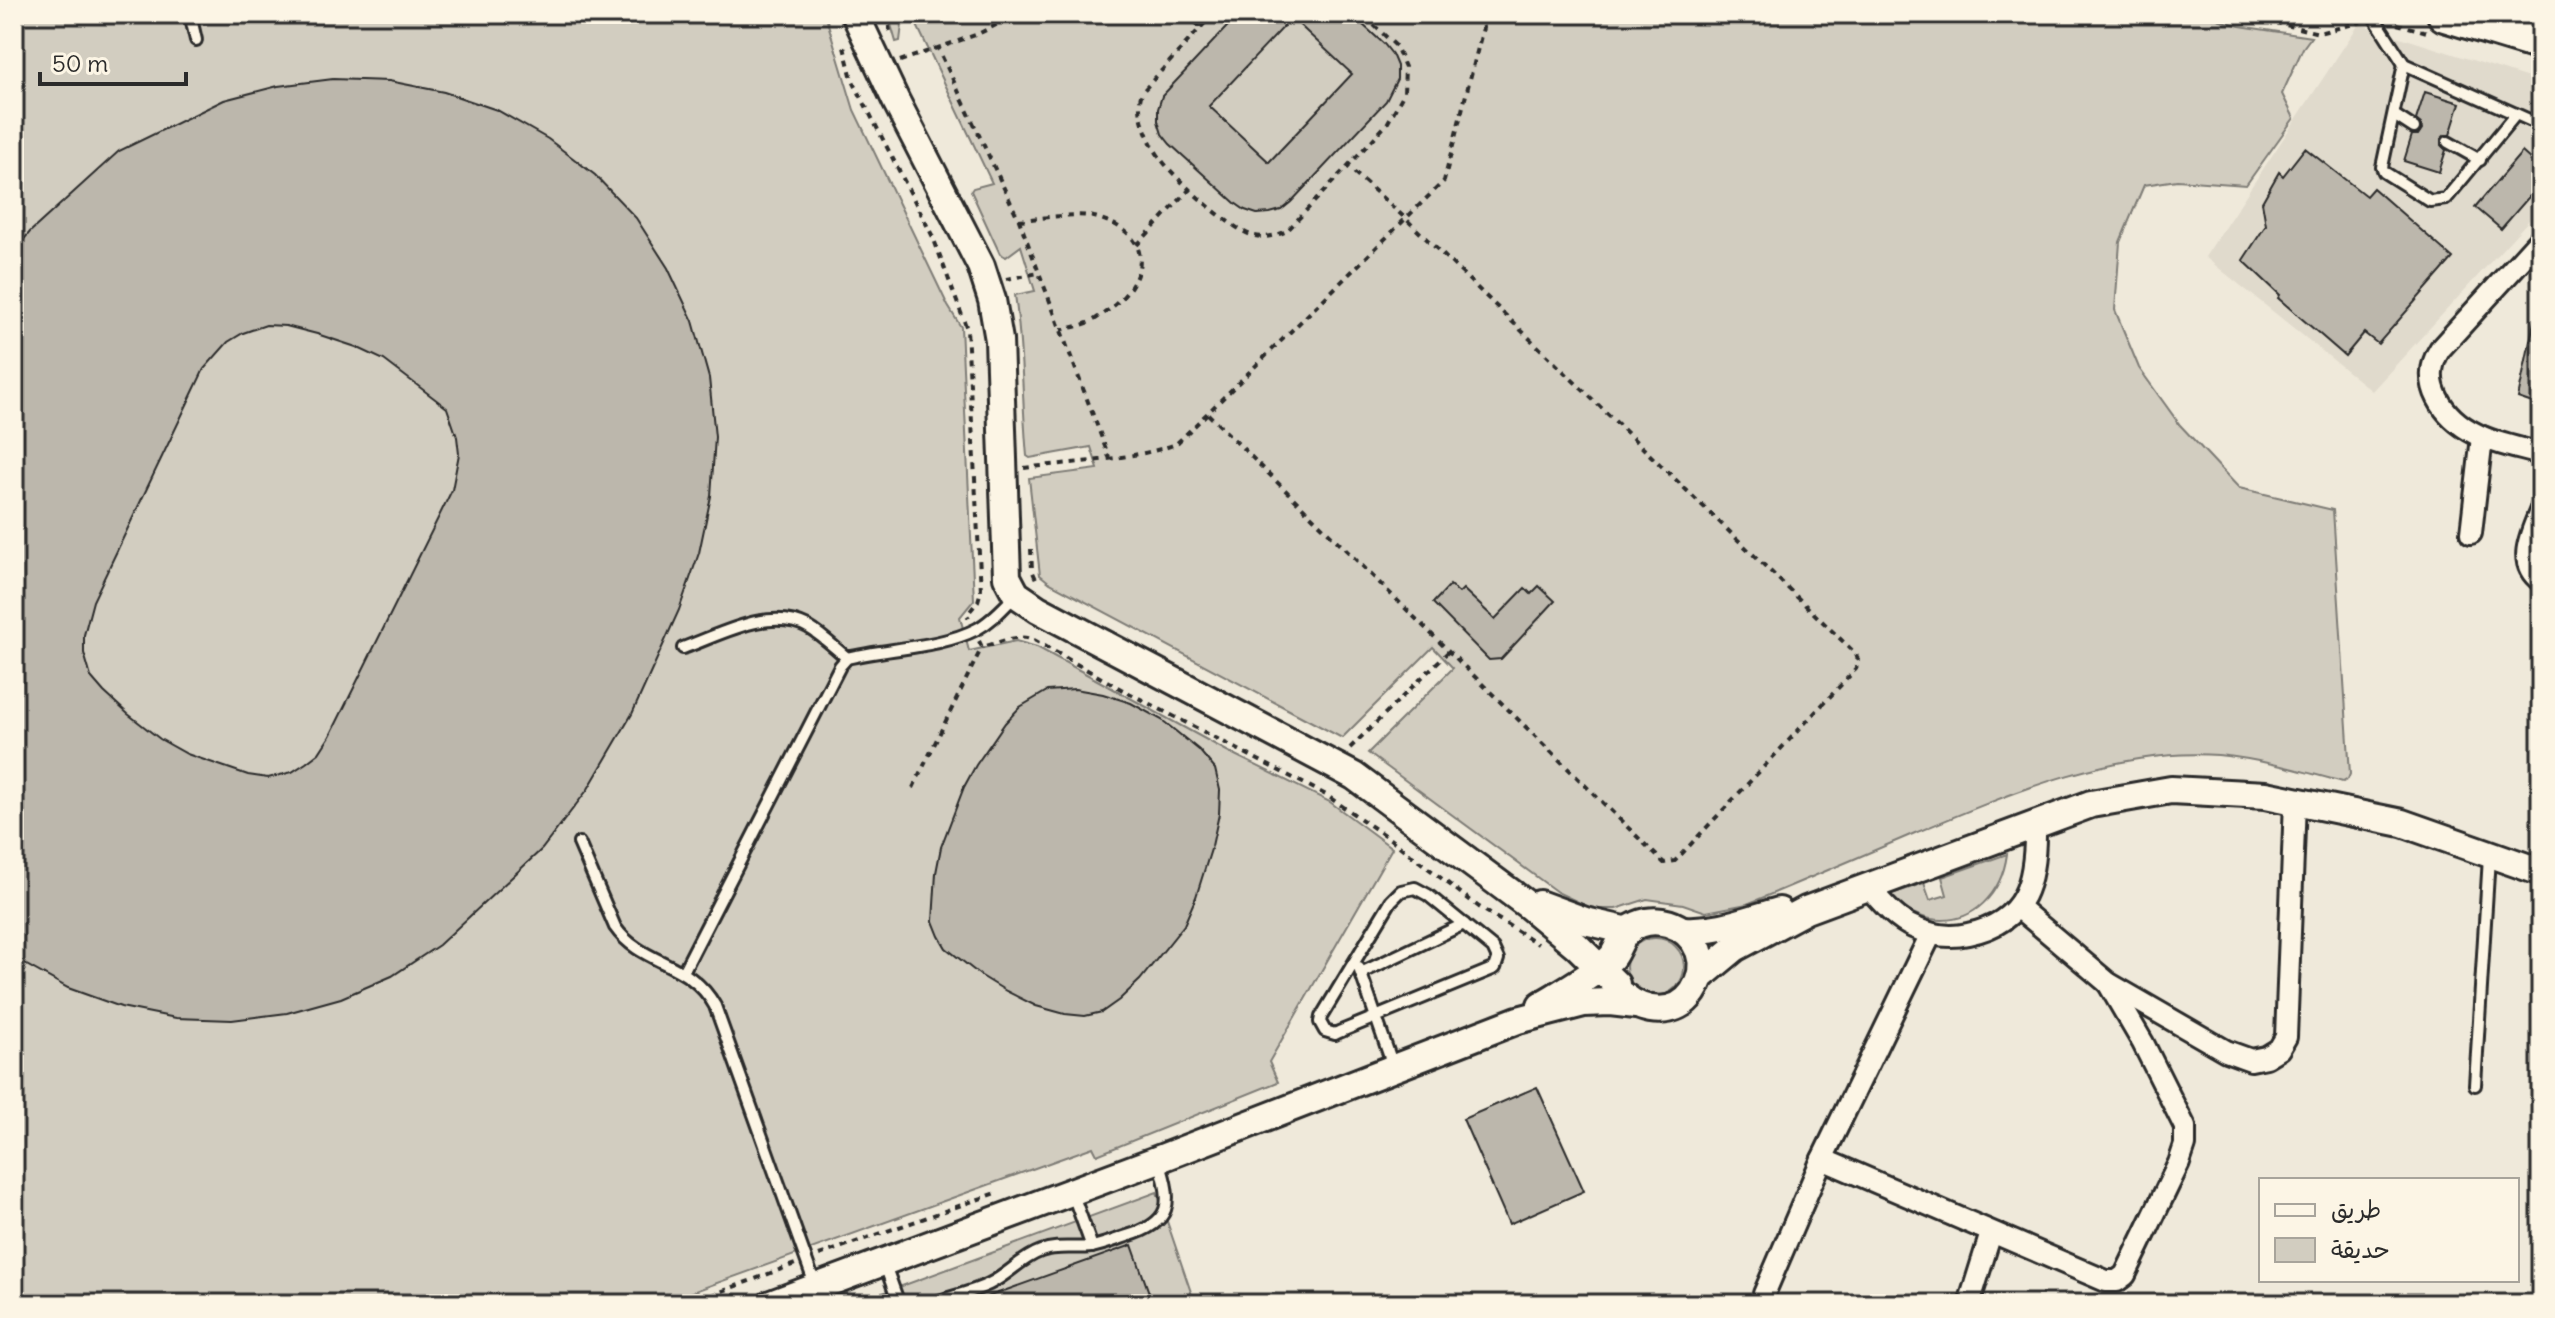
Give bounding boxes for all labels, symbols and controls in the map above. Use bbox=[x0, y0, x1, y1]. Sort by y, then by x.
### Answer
scale bar bbox=[40, 36, 186, 86]
text: 50 m bbox=[52, 48, 108, 78]
legend bbox=[2259, 1178, 2519, 1282]
text: طريق bbox=[2331, 1194, 2381, 1224]
text: حديقة bbox=[2331, 1234, 2390, 1264]

